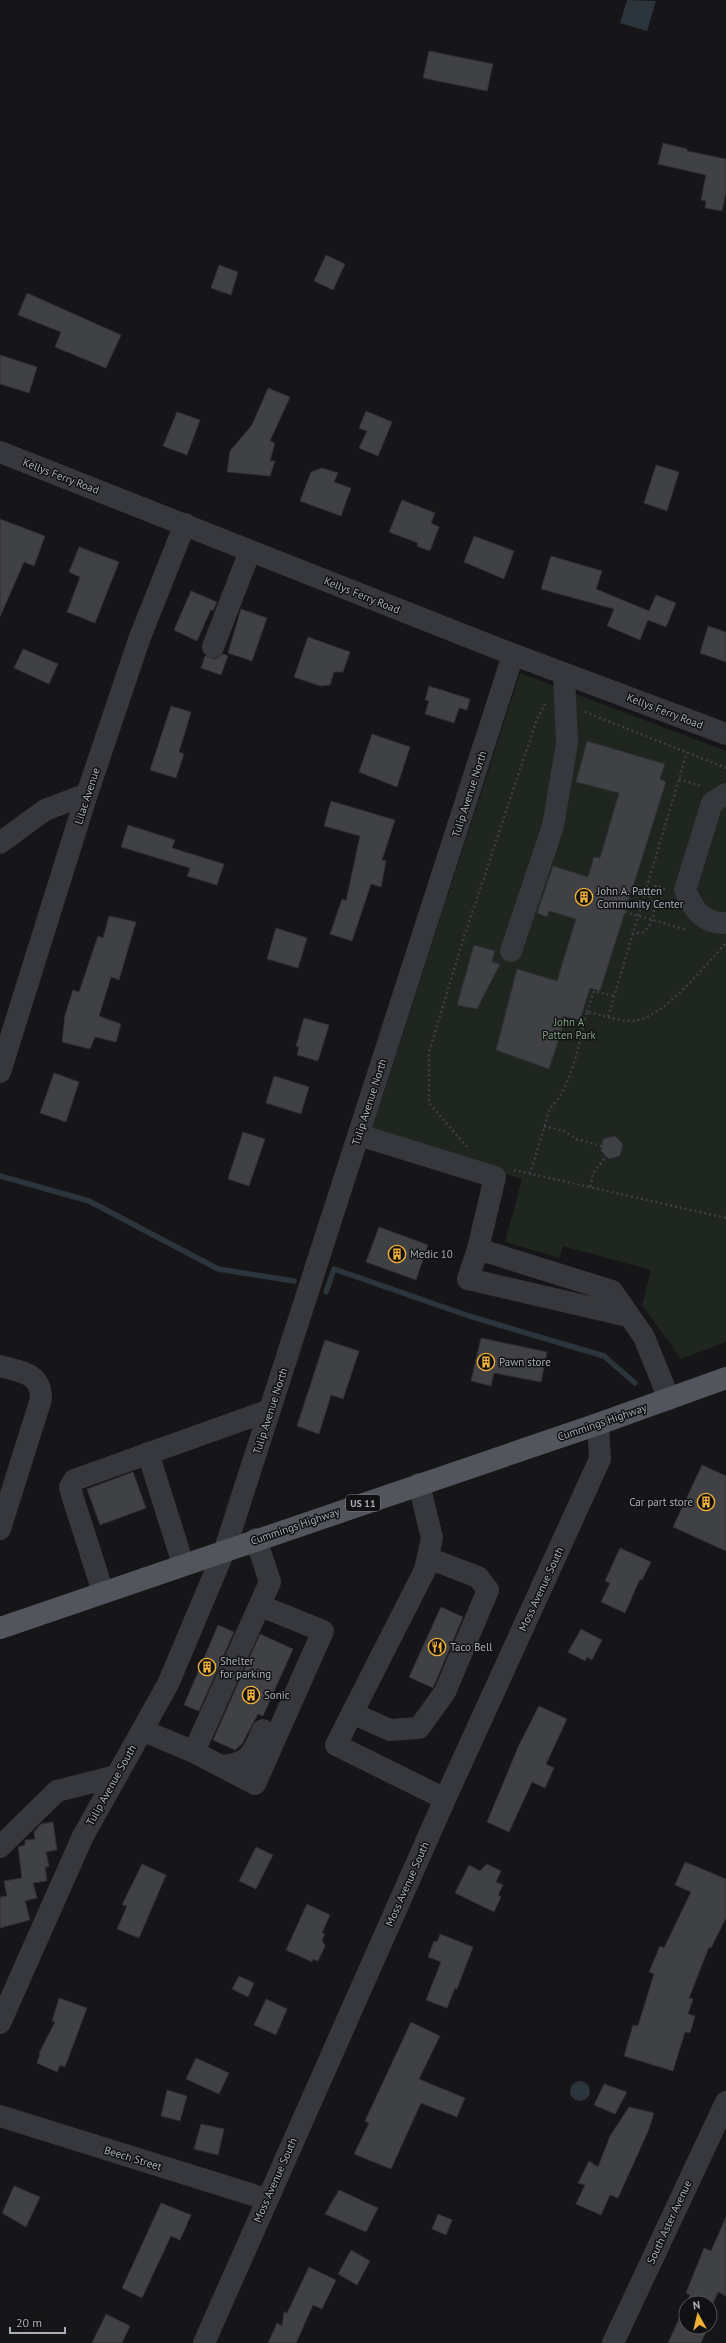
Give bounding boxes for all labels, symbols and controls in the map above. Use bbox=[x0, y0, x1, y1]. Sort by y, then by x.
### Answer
street label: Kellys Ferry Road bbox=[21, 455, 101, 497]
street label: Kellys Ferry Road bbox=[322, 573, 402, 617]
street label: Kellys Ferry Road bbox=[625, 690, 705, 732]
street label: Tulip Avenue North bbox=[448, 749, 490, 839]
street label: Lilac Avenue bbox=[71, 765, 103, 826]
place label: John A. Patten Community Center bbox=[596, 884, 684, 911]
building icon: John A. Patten Community Center bbox=[574, 887, 594, 907]
park label: John A Patten Park bbox=[542, 1015, 596, 1042]
street label: Tulip Avenue North bbox=[348, 1057, 390, 1147]
building icon: Medic 10 bbox=[387, 1244, 407, 1264]
place label: Medic 10 bbox=[410, 1247, 453, 1261]
building icon: Pawn store bbox=[476, 1352, 496, 1372]
place label: Pawn store bbox=[499, 1355, 551, 1369]
street label: Tulip Avenue North bbox=[249, 1366, 291, 1456]
street label: Cummings Highway bbox=[556, 1400, 649, 1444]
building icon: Car part store bbox=[696, 1492, 716, 1512]
road number: US 11 bbox=[346, 1495, 380, 1511]
place label: Car part store bbox=[629, 1495, 693, 1509]
street label: Cummings Highway bbox=[249, 1504, 342, 1548]
street label: Moss Avenue South bbox=[515, 1545, 567, 1633]
restaurant icon: Taco Bell bbox=[427, 1637, 447, 1657]
place label: Taco Bell bbox=[450, 1640, 493, 1654]
place label: Shelter for parking bbox=[220, 1654, 271, 1681]
building icon: Shelter for parking bbox=[197, 1657, 217, 1677]
building icon: Sonic bbox=[241, 1685, 261, 1705]
place label: Sonic bbox=[264, 1688, 290, 1702]
street label: Tulip Avenue South bbox=[83, 1742, 139, 1828]
street label: Moss Avenue South bbox=[382, 1840, 432, 1928]
street label: Moss Avenue South bbox=[250, 2136, 300, 2224]
street label: Beech Street bbox=[103, 2143, 164, 2173]
street label: South Aster Avenue bbox=[643, 2177, 695, 2266]
north arrow bbox=[678, 2295, 718, 2335]
text: N bbox=[692, 2298, 701, 2313]
scale bar bbox=[10, 2309, 65, 2335]
text: 20 m bbox=[16, 2315, 42, 2330]

